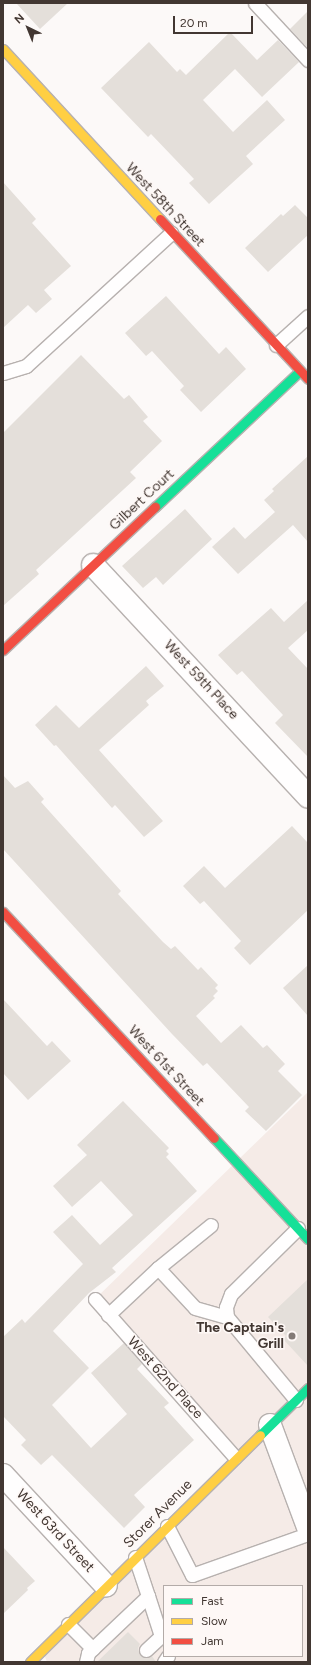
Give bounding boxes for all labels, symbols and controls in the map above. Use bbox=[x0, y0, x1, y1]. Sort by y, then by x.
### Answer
north arrow bbox=[8, 8, 48, 48]
scale bar bbox=[175, 8, 255, 34]
text: N bbox=[12, 11, 27, 27]
text: 20 m bbox=[180, 16, 208, 30]
street label: West 58th Street bbox=[122, 160, 208, 250]
street label: Gilbert Court bbox=[106, 466, 178, 534]
street label: West 59th Place bbox=[160, 637, 242, 723]
street label: West 61st Street bbox=[124, 1022, 208, 1110]
place label: The Captain's Grill bbox=[196, 1320, 284, 1352]
marker: The Captain's Grill bbox=[287, 1331, 297, 1341]
street label: West 62nd Place bbox=[124, 1334, 206, 1422]
street label: Storer Avenue bbox=[120, 1476, 196, 1552]
street label: West 63rd Street bbox=[12, 1486, 98, 1576]
legend bbox=[163, 1585, 303, 1657]
text: Fast bbox=[201, 1594, 224, 1608]
text: Slow bbox=[201, 1614, 227, 1628]
text: Jam bbox=[201, 1634, 224, 1648]

